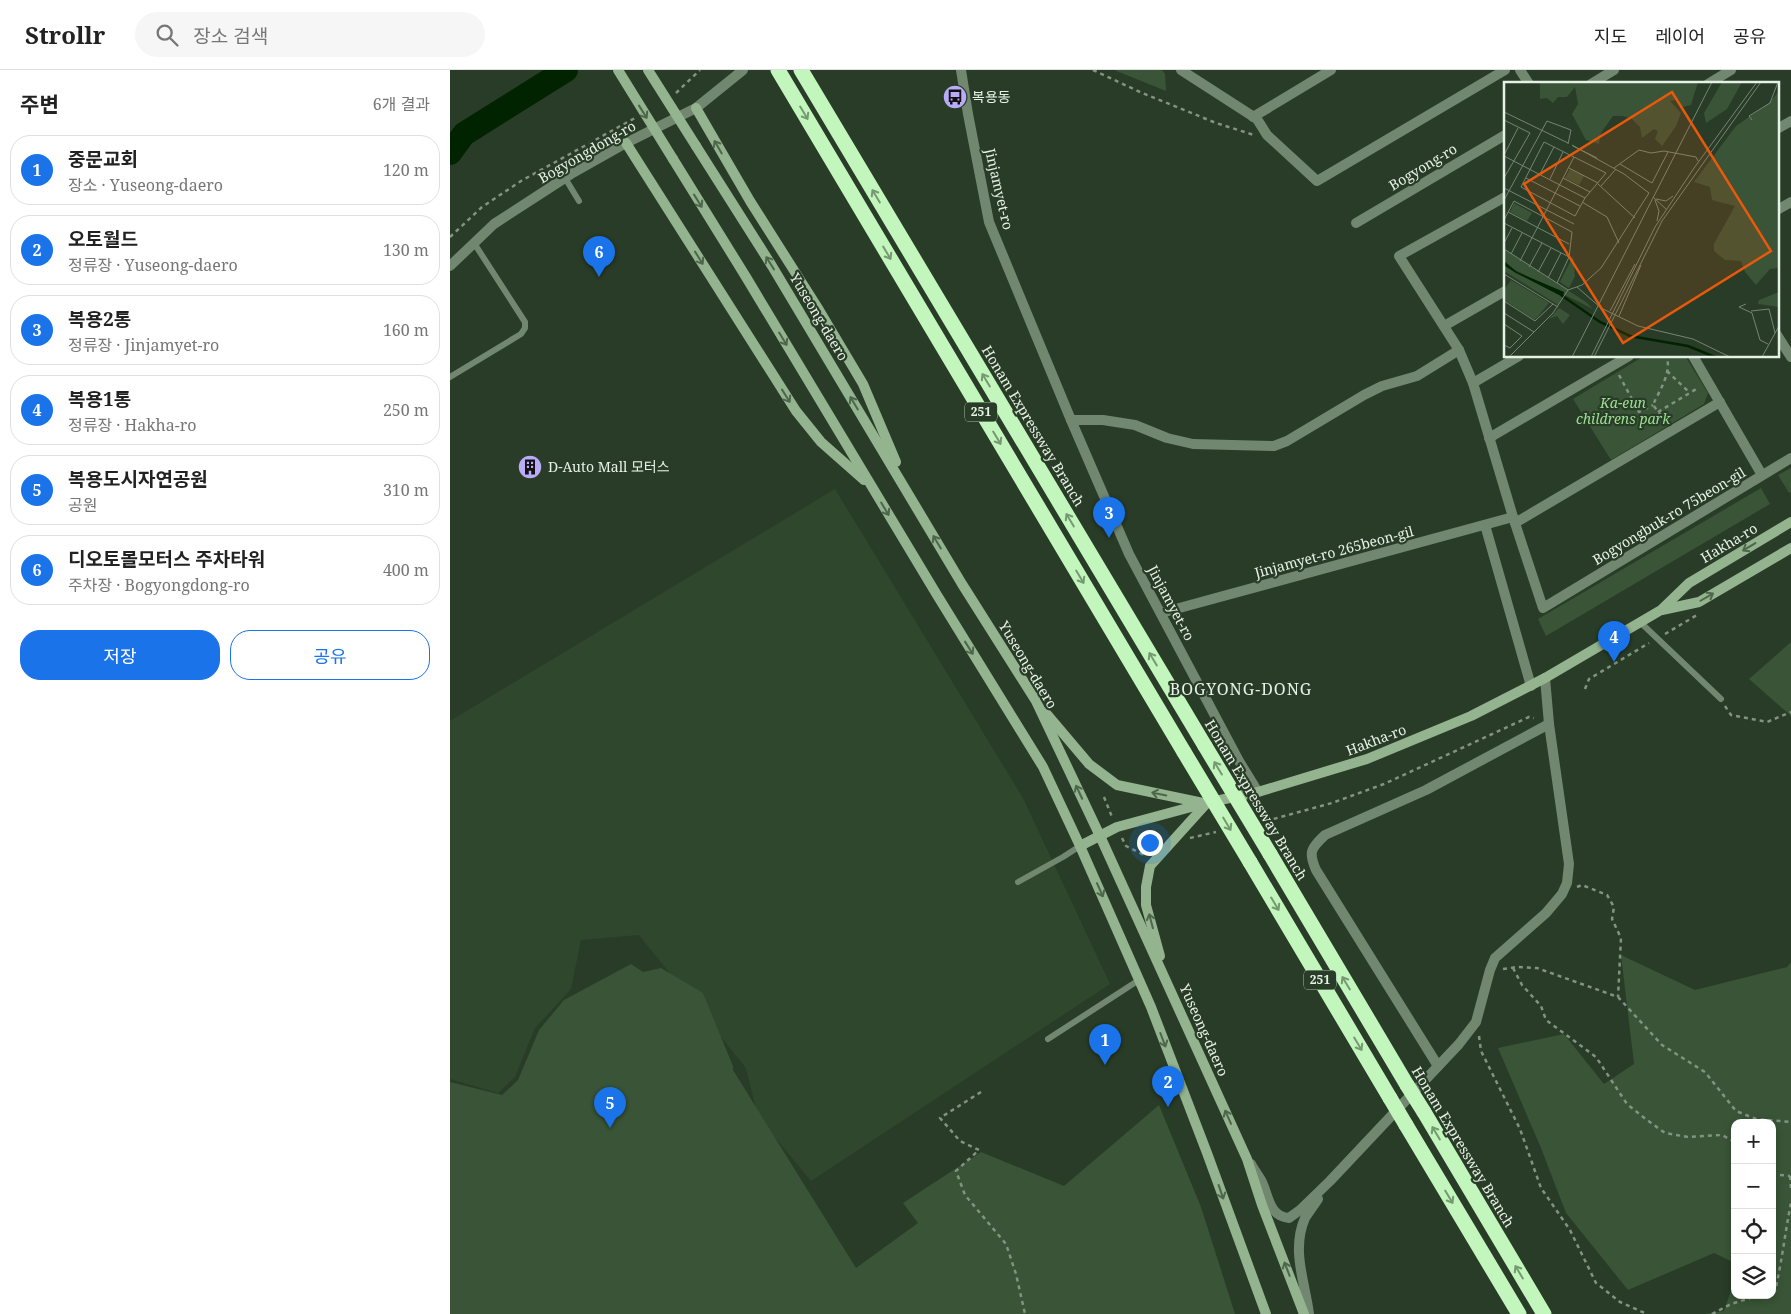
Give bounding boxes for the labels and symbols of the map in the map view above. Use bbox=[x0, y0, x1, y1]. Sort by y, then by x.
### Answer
inset map bbox=[1504, 82, 1778, 358]
bus stop icon: 복용동 bbox=[942, 84, 968, 110]
place label: 복용동 bbox=[972, 87, 1011, 106]
one-way arrow bbox=[639, 104, 649, 118]
one-way arrow bbox=[799, 106, 809, 120]
street label: Bogyongdong-ro bbox=[535, 116, 639, 187]
one-way arrow bbox=[713, 139, 723, 154]
street label: Bogyong-ro bbox=[1385, 139, 1460, 194]
street label: Jinjamyet-ro bbox=[981, 145, 1018, 231]
one-way arrow bbox=[871, 189, 881, 203]
one-way arrow bbox=[694, 193, 704, 207]
pin: 6 bbox=[583, 236, 615, 277]
one-way arrow bbox=[882, 245, 892, 259]
one-way arrow bbox=[695, 251, 705, 265]
one-way arrow bbox=[765, 257, 775, 271]
street label: Yuseong-daero bbox=[785, 269, 853, 364]
one-way arrow bbox=[779, 332, 789, 346]
street label: Honam Expressway Branch bbox=[978, 342, 1089, 510]
one-way arrow bbox=[981, 374, 991, 388]
one-way arrow bbox=[781, 388, 791, 402]
park label: Ka-eun childrens park bbox=[1576, 393, 1671, 428]
one-way arrow bbox=[849, 396, 859, 410]
road number: 251 bbox=[965, 402, 997, 422]
one-way arrow bbox=[992, 430, 1002, 444]
building icon: D-Auto Mall 모터스 bbox=[517, 454, 543, 480]
place label: D-Auto Mall 모터스 bbox=[548, 457, 670, 476]
street label: Bogyongbuk-ro 75beon-gil bbox=[1589, 462, 1749, 569]
pin: 3 bbox=[1093, 497, 1125, 538]
one-way arrow bbox=[880, 501, 890, 515]
one-way arrow bbox=[1064, 513, 1074, 527]
street label: Hakha-ro bbox=[1697, 518, 1761, 567]
street label: Jinjamyet-ro 265beon-gil bbox=[1251, 521, 1416, 582]
one-way arrow bbox=[932, 535, 942, 549]
one-way arrow bbox=[1742, 543, 1757, 553]
street label: Jinjamyet-ro bbox=[1143, 561, 1199, 644]
one-way arrow bbox=[1075, 570, 1085, 584]
one-way arrow bbox=[1700, 591, 1714, 601]
street label: Yuseong-daero bbox=[994, 617, 1062, 712]
pin: 4 bbox=[1598, 621, 1630, 662]
one-way arrow bbox=[965, 640, 975, 654]
one-way arrow bbox=[1148, 653, 1158, 667]
district label: BOGYONG-DONG bbox=[1170, 678, 1312, 700]
street label: Honam Expressway Branch bbox=[1201, 716, 1312, 884]
street label: Hakha-ro bbox=[1343, 719, 1409, 760]
one-way arrow bbox=[1212, 761, 1222, 775]
one-way arrow bbox=[1074, 785, 1084, 800]
one-way arrow bbox=[1151, 788, 1167, 798]
one-way arrow bbox=[1222, 817, 1232, 832]
your location bbox=[1137, 830, 1163, 856]
one-way arrow bbox=[1095, 882, 1105, 897]
one-way arrow bbox=[1270, 896, 1280, 911]
one-way arrow bbox=[1145, 914, 1155, 930]
road number: 251 bbox=[1304, 970, 1336, 990]
one-way arrow bbox=[1341, 976, 1351, 990]
street label: Yuseong-daero bbox=[1175, 980, 1233, 1079]
pin: 1 bbox=[1089, 1024, 1121, 1065]
one-way arrow bbox=[1160, 1032, 1169, 1047]
one-way arrow bbox=[1353, 1036, 1363, 1050]
street label: Honam Expressway Branch bbox=[1408, 1063, 1519, 1231]
pin: 2 bbox=[1152, 1066, 1184, 1107]
pin: 5 bbox=[594, 1087, 626, 1128]
one-way arrow bbox=[1223, 1110, 1233, 1125]
one-way arrow bbox=[1430, 1126, 1440, 1140]
one-way arrow bbox=[1216, 1183, 1226, 1199]
one-way arrow bbox=[1445, 1189, 1455, 1203]
one-way arrow bbox=[1281, 1261, 1290, 1276]
one-way arrow bbox=[1513, 1266, 1523, 1280]

